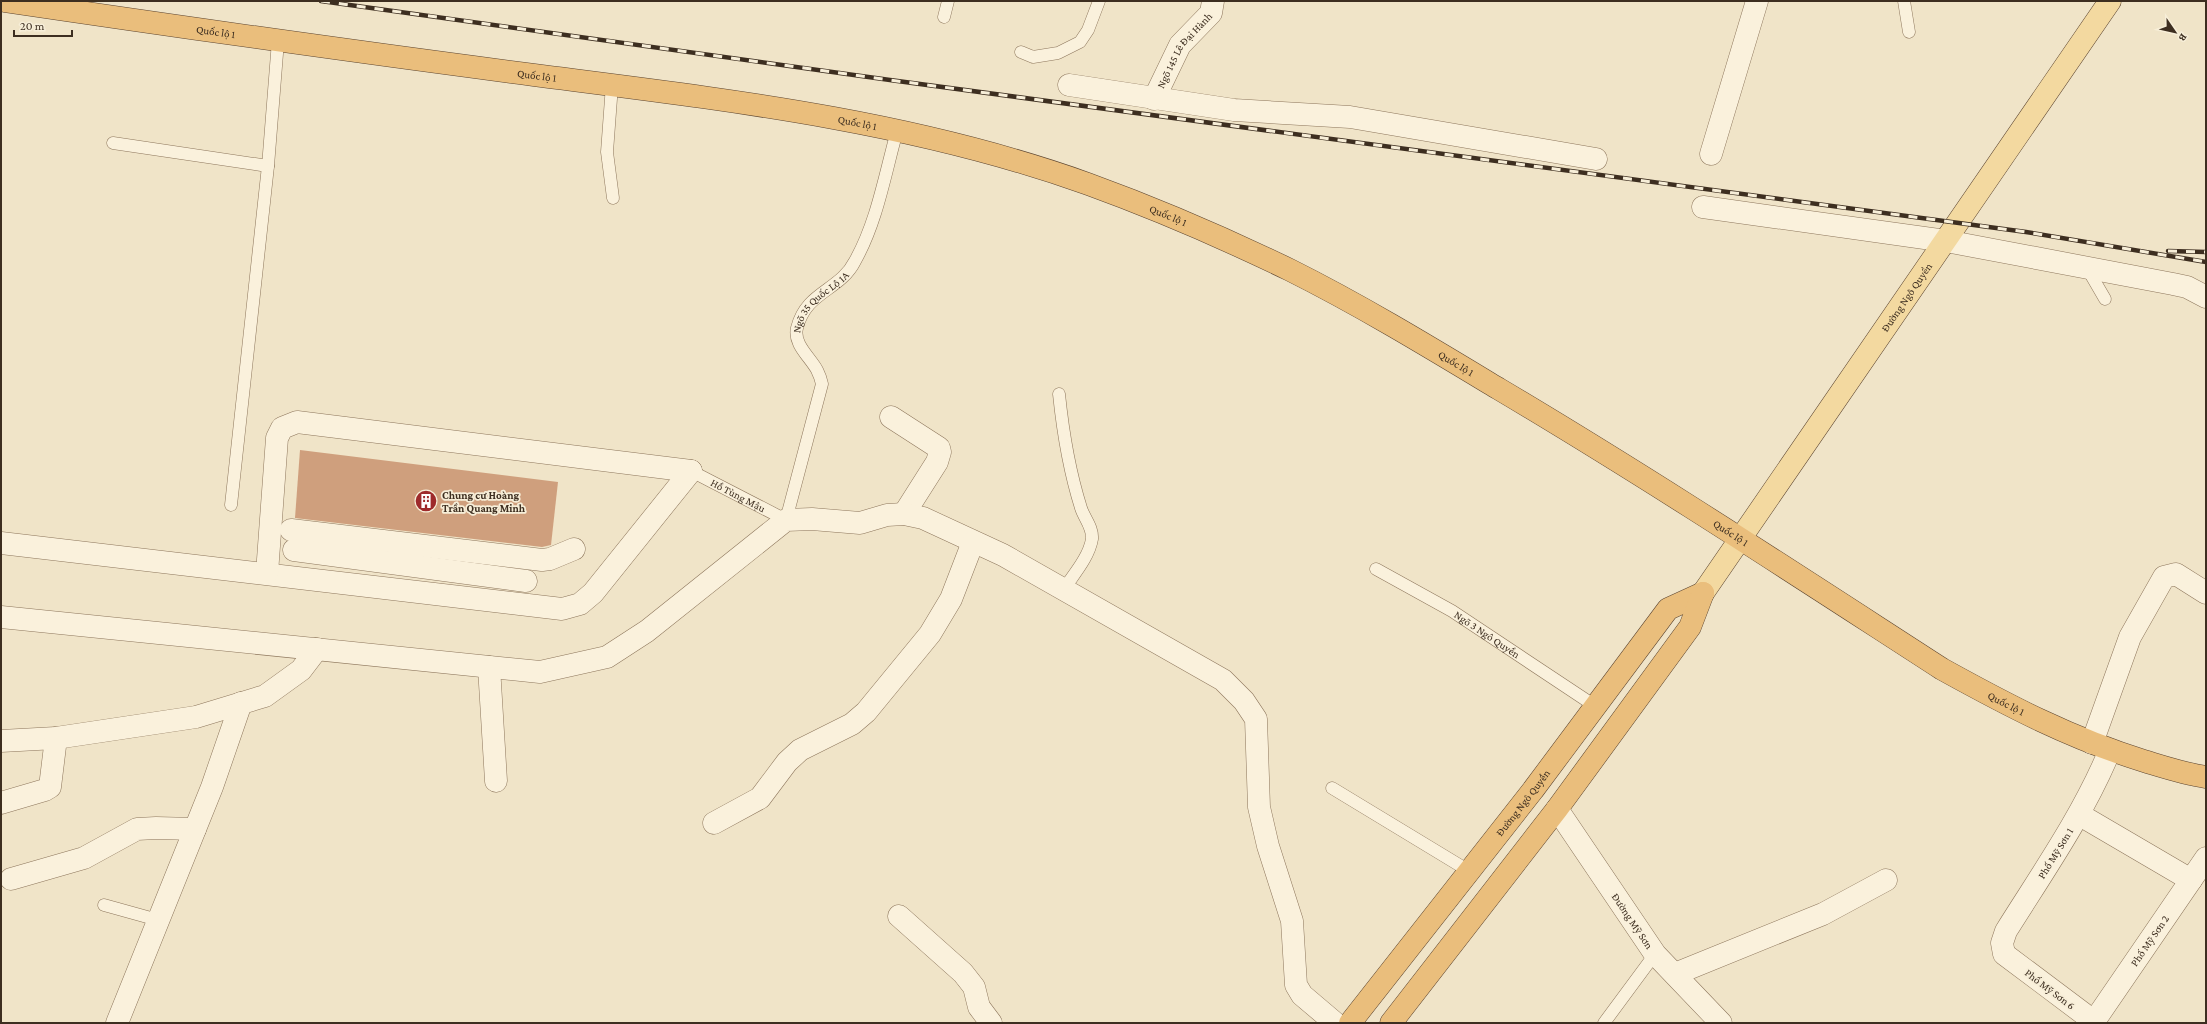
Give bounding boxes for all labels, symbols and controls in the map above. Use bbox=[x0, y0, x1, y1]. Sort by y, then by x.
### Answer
street label: Ngõ 145 Lê Đại Hành bbox=[1154, 10, 1214, 90]
scale bar bbox=[14, 12, 72, 38]
north arrow bbox=[2155, 12, 2195, 52]
text: 20 m bbox=[20, 19, 45, 33]
street label: Quốc lộ 1 bbox=[195, 23, 236, 41]
text: B bbox=[2176, 32, 2190, 44]
street label: Quốc lộ 1 bbox=[516, 67, 557, 84]
street label: Quốc lộ 1 bbox=[837, 113, 878, 132]
street label: Quốc lộ 1 bbox=[1148, 202, 1189, 228]
street label: Đường Ngô Quyền bbox=[1879, 260, 1934, 334]
street label: Ngõ 35 Quốc Lộ 1A bbox=[790, 268, 852, 334]
street label: Quốc lộ 1 bbox=[1436, 348, 1476, 379]
street label: Hồ Tùng Mậu bbox=[709, 476, 768, 514]
building icon: Chung cư Hoàng Trần Quang Minh bbox=[413, 488, 439, 514]
place label: Chung cư Hoàng Trần Quang Minh bbox=[442, 489, 526, 514]
street label: Quốc lộ 1 bbox=[1711, 517, 1751, 549]
street label: Ngõ 3 Ngô Quyền bbox=[1452, 608, 1522, 660]
street label: Quốc lộ 1 bbox=[1986, 689, 2027, 718]
street label: Đường Ngô Quyền bbox=[1493, 767, 1552, 838]
street label: Phố Mỹ Sơn 1 bbox=[2035, 825, 2076, 881]
street label: Đường Mỹ Sơn bbox=[1609, 891, 1656, 951]
street label: Phố Mỹ Sơn 2 bbox=[2128, 913, 2171, 968]
street label: Phố Mỹ Sơn 6 bbox=[2022, 966, 2077, 1012]

